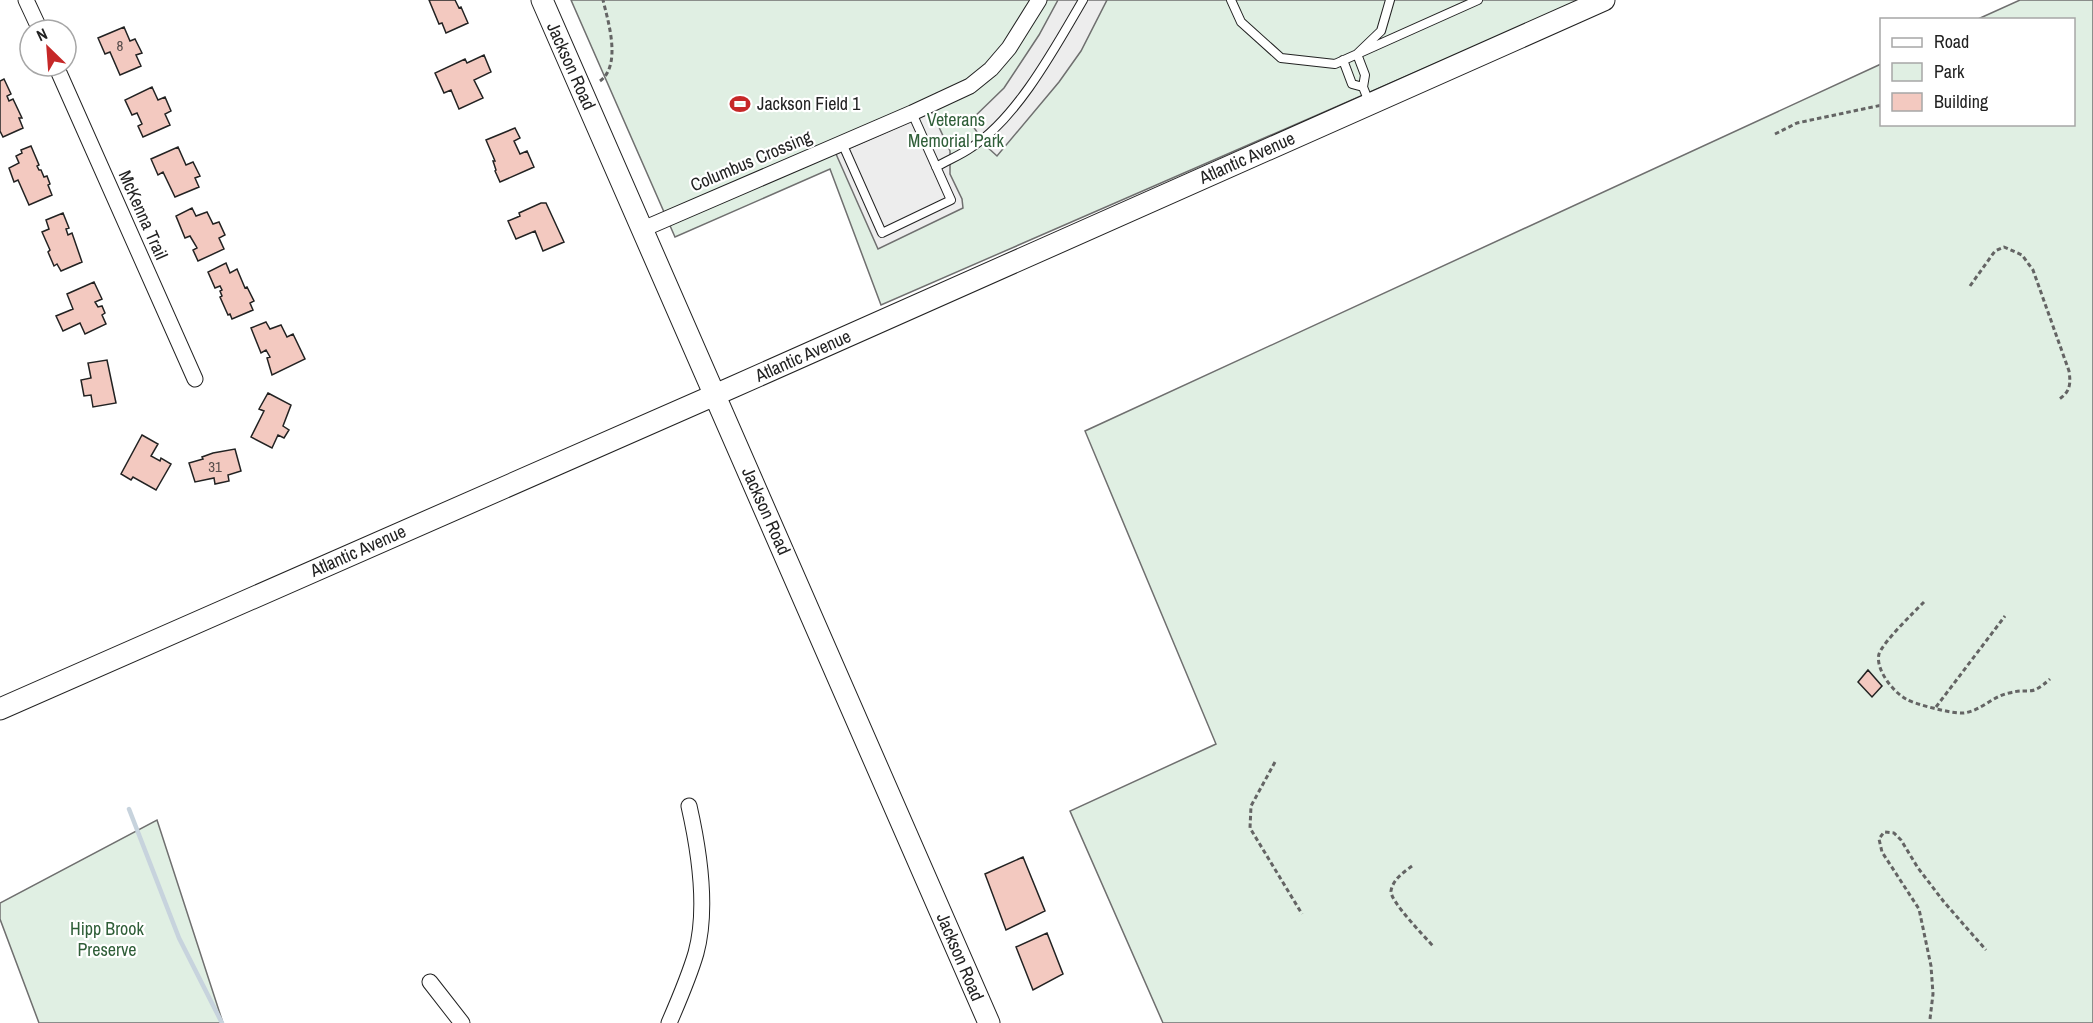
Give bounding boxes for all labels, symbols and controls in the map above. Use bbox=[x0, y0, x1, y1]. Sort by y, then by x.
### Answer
north arrow bbox=[18, 18, 78, 78]
street label: Jackson Road bbox=[541, 18, 602, 114]
legend bbox=[1880, 18, 2075, 126]
text: N bbox=[33, 22, 51, 46]
text: Road bbox=[1934, 29, 1969, 54]
house number: 8 bbox=[117, 35, 124, 56]
text: Park bbox=[1934, 59, 1965, 84]
text: Building bbox=[1934, 89, 1989, 114]
place label: Jackson Field 1 bbox=[757, 91, 861, 116]
sports icon: Jackson Field 1 bbox=[728, 92, 752, 116]
park label: Veterans Memorial Park bbox=[908, 107, 1005, 153]
street label: Columbus Crossing bbox=[686, 123, 816, 197]
street label: Atlantic Avenue bbox=[1194, 125, 1299, 190]
street label: McKenna Trail bbox=[113, 166, 174, 263]
street label: Atlantic Avenue bbox=[750, 323, 855, 388]
house number: 31 bbox=[208, 456, 222, 477]
street label: Jackson Road bbox=[736, 463, 797, 559]
street label: Atlantic Avenue bbox=[305, 518, 410, 583]
street label: Jackson Road bbox=[931, 909, 990, 1005]
park label: Hipp Brook Preserve bbox=[70, 916, 145, 962]

